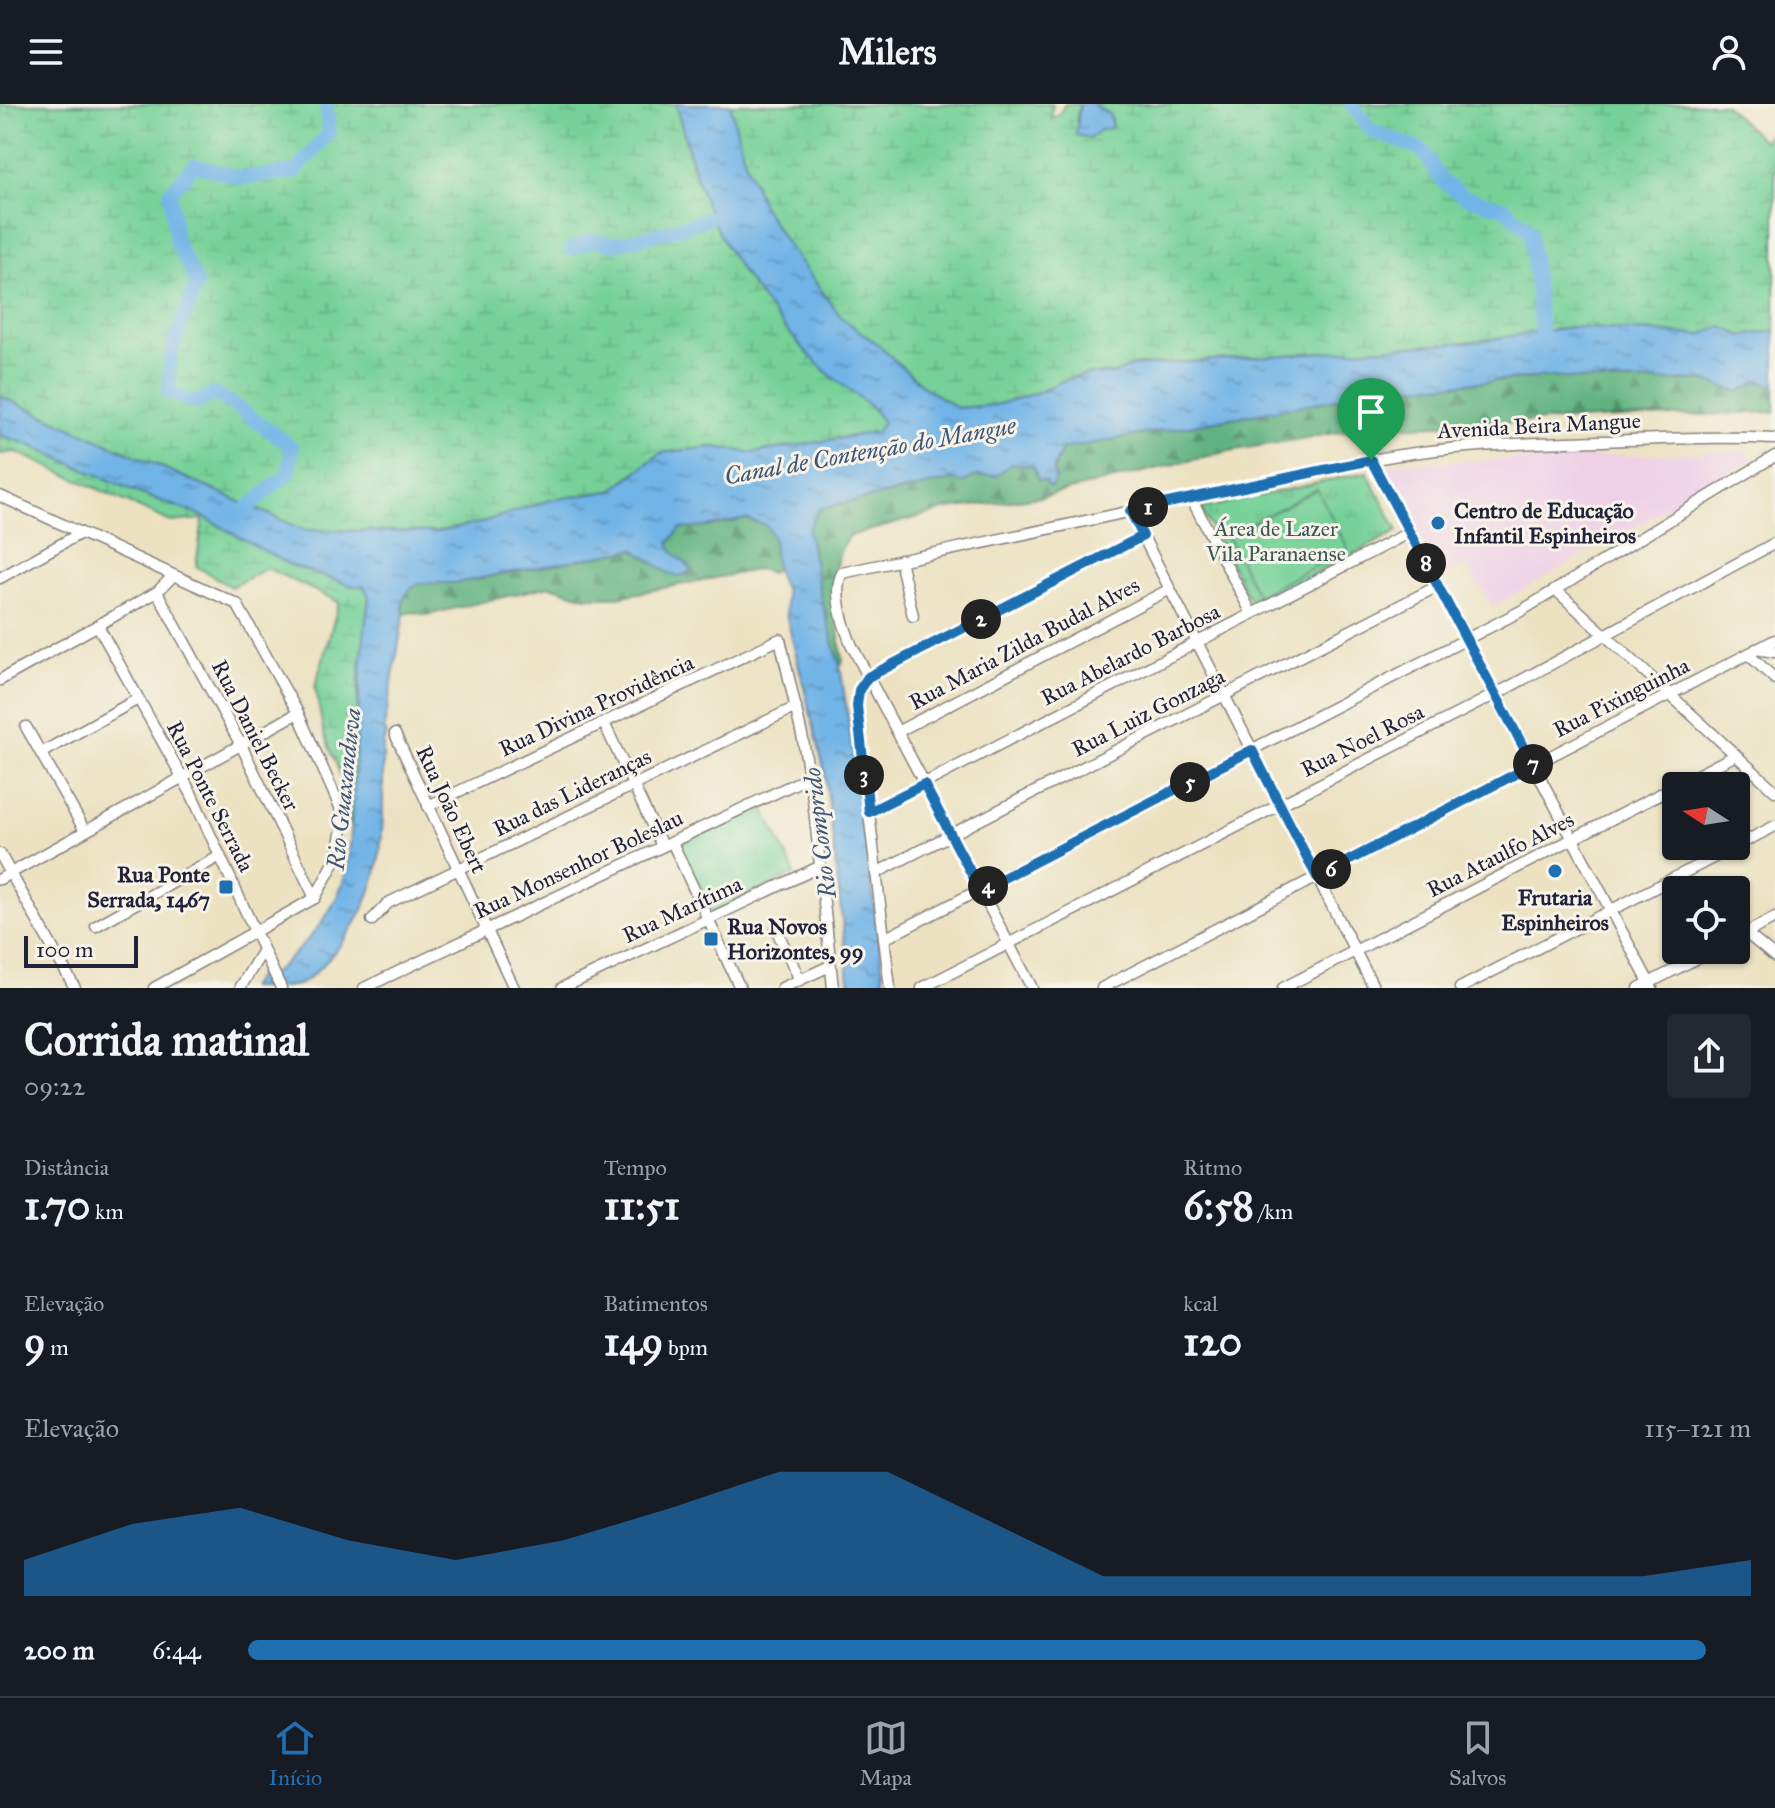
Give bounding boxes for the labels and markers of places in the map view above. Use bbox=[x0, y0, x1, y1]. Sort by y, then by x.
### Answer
pin bbox=[1337, 378, 1405, 460]
pin: 1 bbox=[1128, 487, 1168, 527]
place label: Centro de Educação Infantil Espinheiros bbox=[1454, 497, 1636, 549]
marker: Centro de Educação Infantil Espinheiros bbox=[1429, 514, 1447, 532]
pin: 8 bbox=[1406, 543, 1446, 583]
pin: 2 bbox=[961, 599, 1001, 639]
pin: 7 bbox=[1513, 744, 1553, 784]
pin: 3 bbox=[844, 755, 884, 795]
pin: 5 bbox=[1170, 762, 1210, 802]
pin: 6 bbox=[1311, 849, 1351, 889]
place label: Rua Ponte Serrada, 1467 bbox=[87, 861, 210, 913]
marker: Frutaria Espinheiros bbox=[1546, 862, 1564, 880]
pin: 4 bbox=[968, 866, 1008, 906]
marker: Rua Ponte Serrada, 1467 bbox=[217, 878, 235, 896]
place label: Frutaria Espinheiros bbox=[1501, 884, 1609, 936]
place label: Rua Novos Horizontes, 99 bbox=[727, 913, 864, 965]
marker: Rua Novos Horizontes, 99 bbox=[702, 930, 720, 948]

